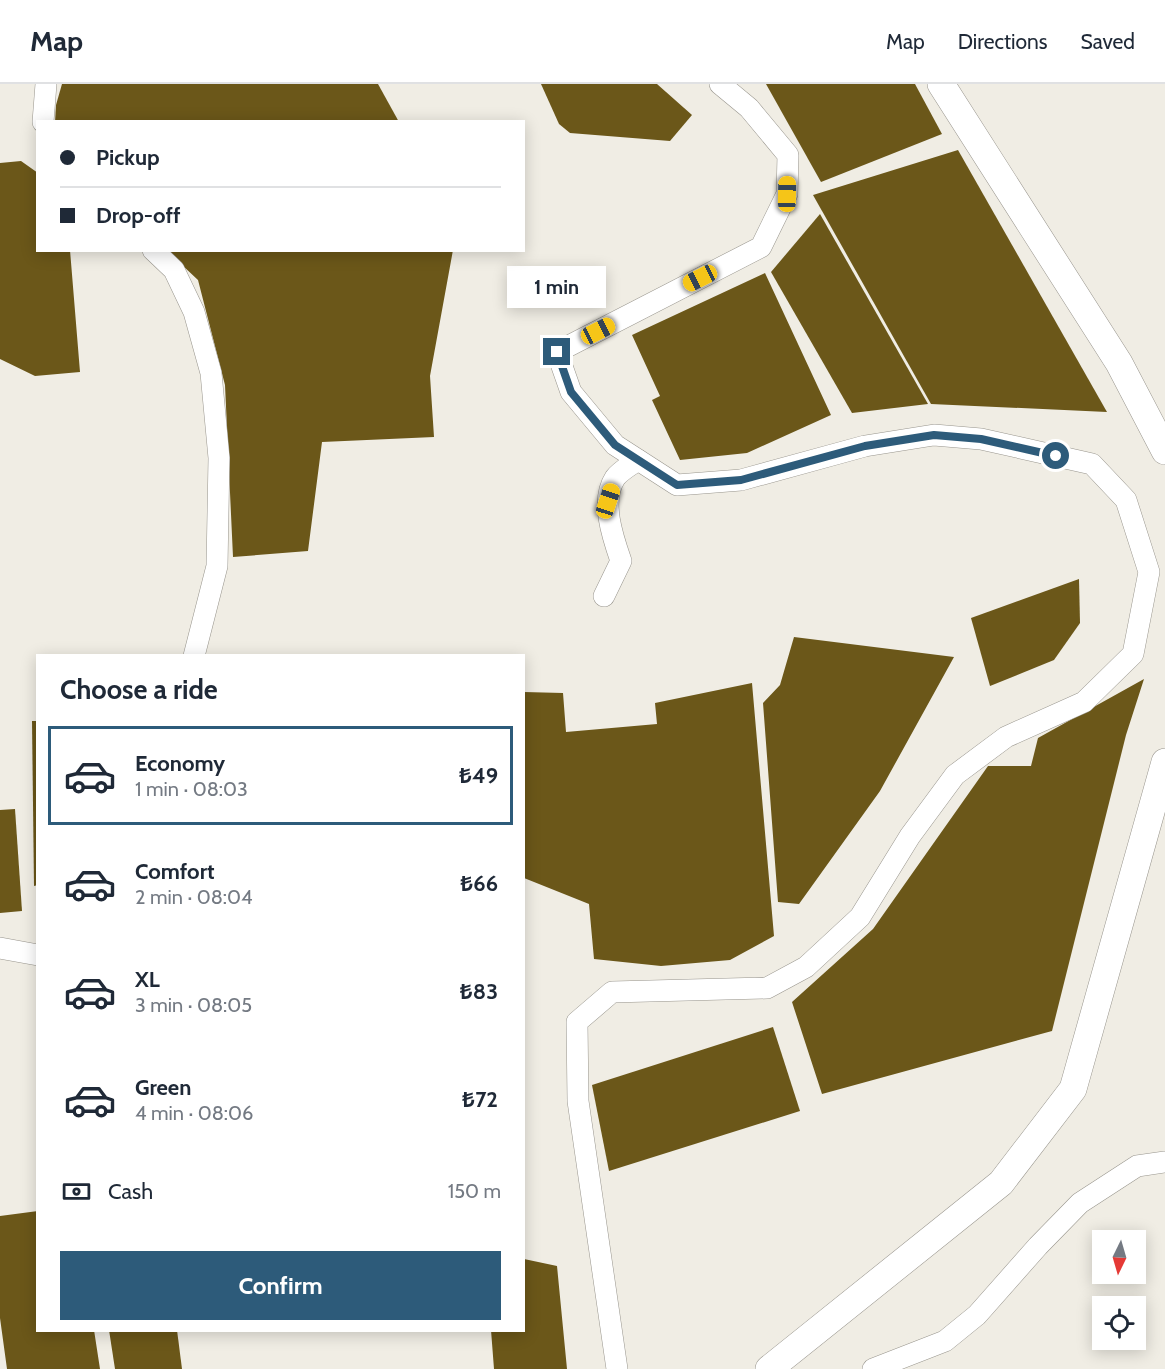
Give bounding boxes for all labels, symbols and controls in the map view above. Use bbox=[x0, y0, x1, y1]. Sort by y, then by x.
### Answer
text: Map bbox=[30, 24, 83, 58]
text: Map bbox=[886, 29, 925, 54]
text: Directions bbox=[958, 29, 1047, 54]
text: Saved bbox=[1080, 29, 1135, 54]
text: Pickup bbox=[96, 144, 160, 171]
car bbox=[778, 176, 796, 212]
text: Drop-off bbox=[96, 202, 180, 229]
car bbox=[680, 262, 720, 294]
callout: 1 min bbox=[508, 265, 606, 307]
text: 1 min bbox=[534, 275, 579, 299]
car bbox=[578, 315, 618, 347]
route end bbox=[543, 338, 570, 365]
route start bbox=[1042, 442, 1069, 469]
car bbox=[594, 481, 622, 521]
text: Choose a ride bbox=[60, 673, 218, 706]
icon: car bbox=[63, 749, 117, 803]
text: Economy bbox=[135, 750, 225, 777]
text: ₺49 bbox=[459, 762, 498, 789]
text: 1 min · 08:03 bbox=[135, 777, 248, 801]
icon: car bbox=[63, 857, 117, 911]
text: Comfort bbox=[135, 858, 214, 885]
text: ₺66 bbox=[460, 870, 498, 897]
text: 2 min · 08:04 bbox=[135, 885, 252, 909]
icon: car bbox=[63, 965, 117, 1019]
text: XL bbox=[135, 966, 160, 993]
text: ₺83 bbox=[460, 978, 498, 1005]
text: 3 min · 08:05 bbox=[135, 993, 252, 1017]
icon: car bbox=[63, 1073, 117, 1127]
text: Green bbox=[135, 1074, 191, 1101]
text: ₺72 bbox=[462, 1086, 498, 1113]
text: 4 min · 08:06 bbox=[135, 1101, 253, 1125]
icon: cash bbox=[60, 1175, 93, 1208]
text: Cash bbox=[108, 1178, 153, 1205]
text: 150 m bbox=[448, 1179, 501, 1203]
north arrow bbox=[1092, 1230, 1146, 1284]
map controls bbox=[1092, 1230, 1146, 1350]
button: Confirm bbox=[60, 1251, 501, 1320]
button: locate bbox=[1092, 1296, 1146, 1350]

